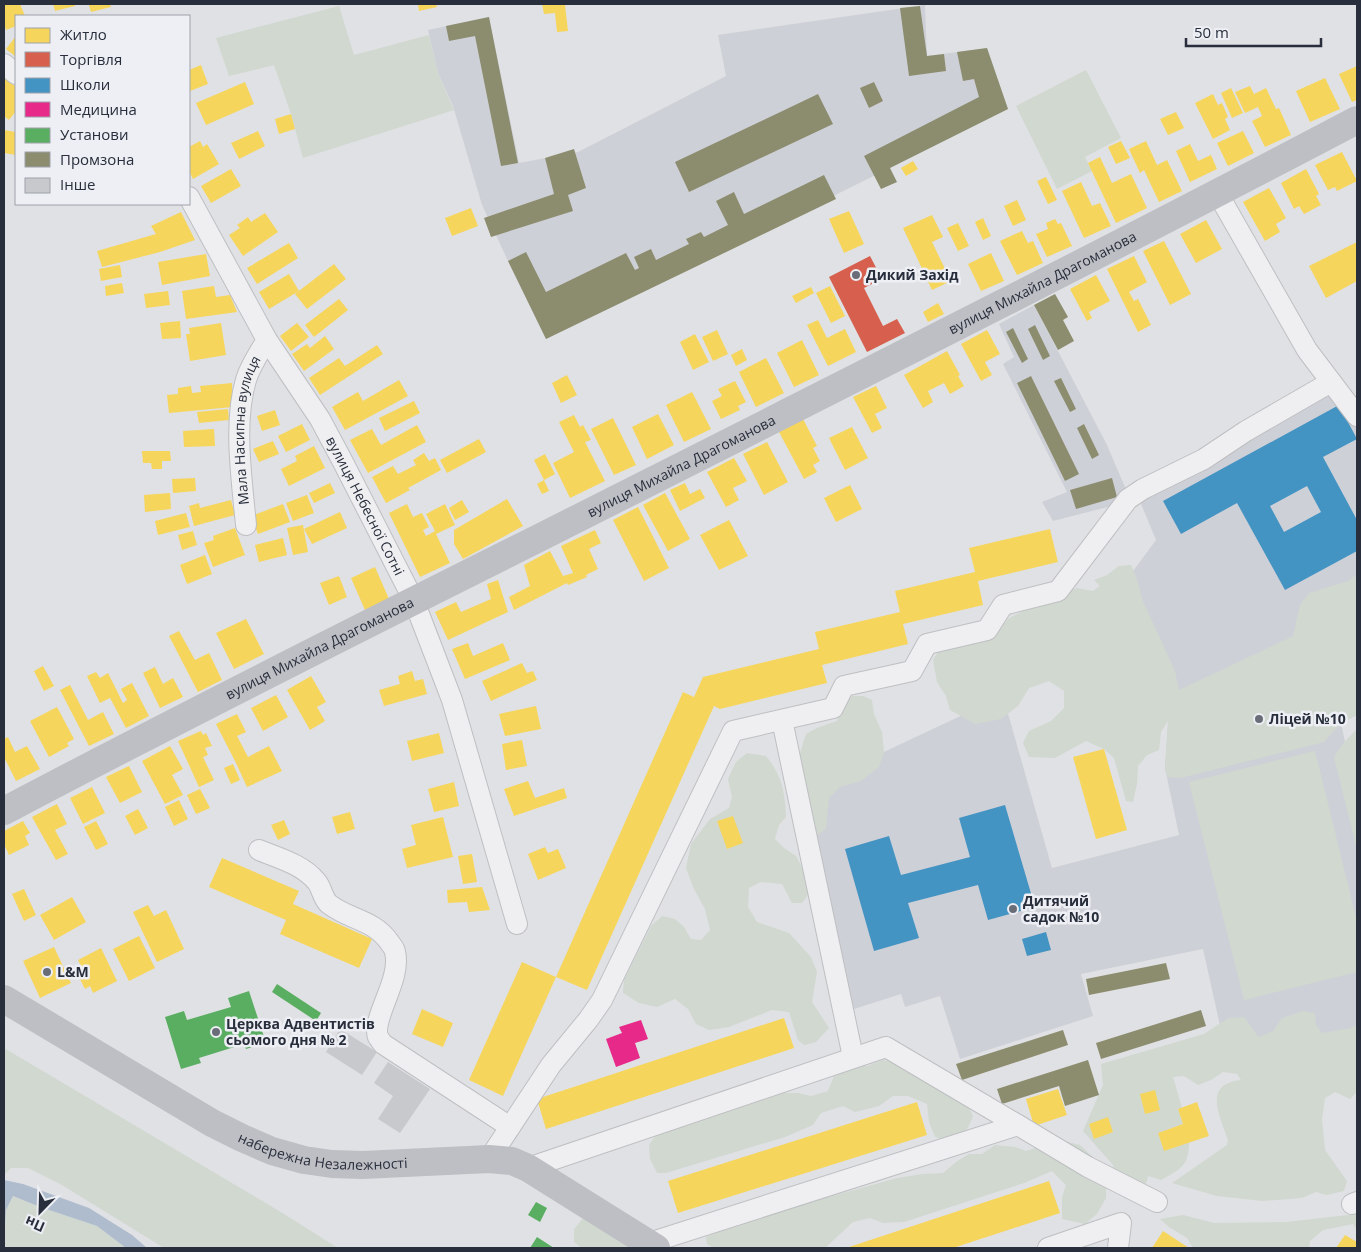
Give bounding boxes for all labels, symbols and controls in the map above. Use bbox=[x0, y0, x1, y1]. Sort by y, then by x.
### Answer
legend bbox=[15, 15, 190, 205]
scale bar bbox=[1186, 15, 1321, 47]
text: 50 m bbox=[1194, 22, 1229, 42]
text: Житло bbox=[60, 24, 107, 44]
text: Торгівля bbox=[60, 49, 122, 69]
text: Школи bbox=[60, 74, 110, 94]
text: Медицина bbox=[60, 99, 137, 119]
text: Установи bbox=[60, 124, 129, 144]
text: Промзона bbox=[60, 149, 134, 169]
text: Інше bbox=[60, 174, 95, 194]
street label: вулиця Михайла Драгоманова bbox=[945, 226, 1139, 338]
place label: Дикий Захід bbox=[866, 265, 959, 284]
marker: Дикий Захід bbox=[850, 269, 862, 281]
street label: Мала Насипна вулиця bbox=[229, 352, 264, 506]
street label: вулиця Михайла Драгоманова bbox=[584, 410, 779, 521]
street label: вулиця Небесної Сотні bbox=[322, 433, 409, 578]
street label: вулиця Михайла Драгоманова bbox=[222, 592, 417, 704]
place label: Ліцей №10 bbox=[1269, 709, 1346, 728]
marker: Ліцей №10 bbox=[1253, 713, 1265, 725]
place label: Дитячий садок №10 bbox=[1023, 891, 1099, 926]
marker: Дитячий садок №10 bbox=[1007, 903, 1019, 915]
place label: L&M bbox=[57, 962, 89, 981]
marker: L&M bbox=[41, 966, 53, 978]
place label: Церква Адвентистів сьомого дня № 2 bbox=[226, 1014, 375, 1049]
marker: Церква Адвентистів сьомого дня № 2 bbox=[210, 1026, 222, 1038]
street label: набережна Незалежності bbox=[236, 1128, 408, 1174]
north arrow bbox=[15, 1187, 65, 1237]
text: Пн bbox=[22, 1212, 48, 1237]

